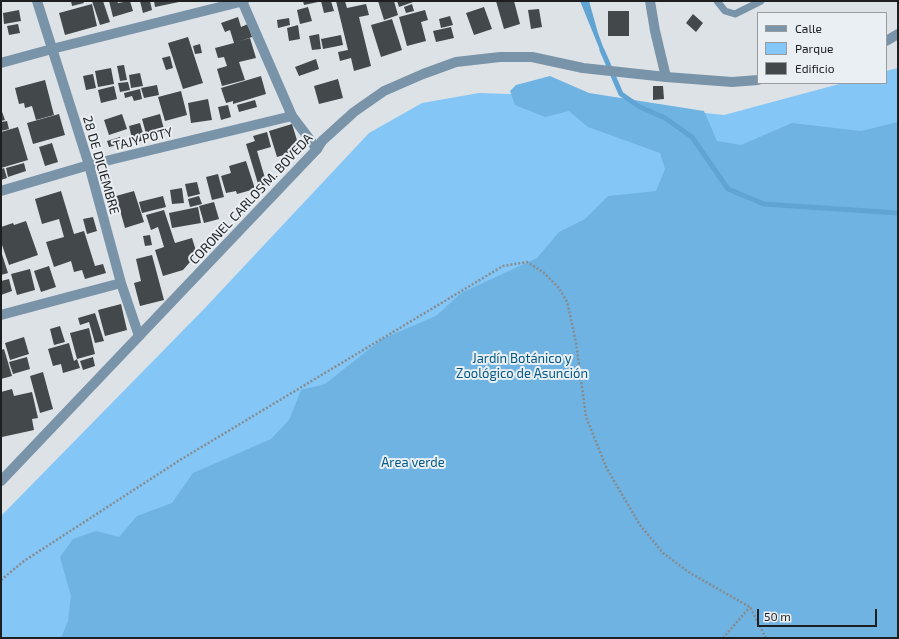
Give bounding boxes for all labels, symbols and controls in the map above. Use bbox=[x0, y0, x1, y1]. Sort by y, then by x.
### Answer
legend bbox=[757, 12, 887, 84]
text: Calle bbox=[795, 21, 822, 35]
text: Parque bbox=[795, 41, 833, 55]
text: Edificio bbox=[795, 61, 835, 75]
street label: 28 DE DICIEMBRE bbox=[79, 114, 123, 216]
street label: TAJY POTY bbox=[112, 124, 174, 154]
street label: CORONEL CARLOS M. BOVEDA bbox=[186, 130, 316, 268]
park label: Jardín Botánico y Zoológico de Asunción bbox=[456, 351, 588, 382]
park label: Area verde bbox=[381, 455, 445, 471]
scale bar bbox=[759, 601, 879, 627]
text: 50 m bbox=[764, 609, 791, 623]

